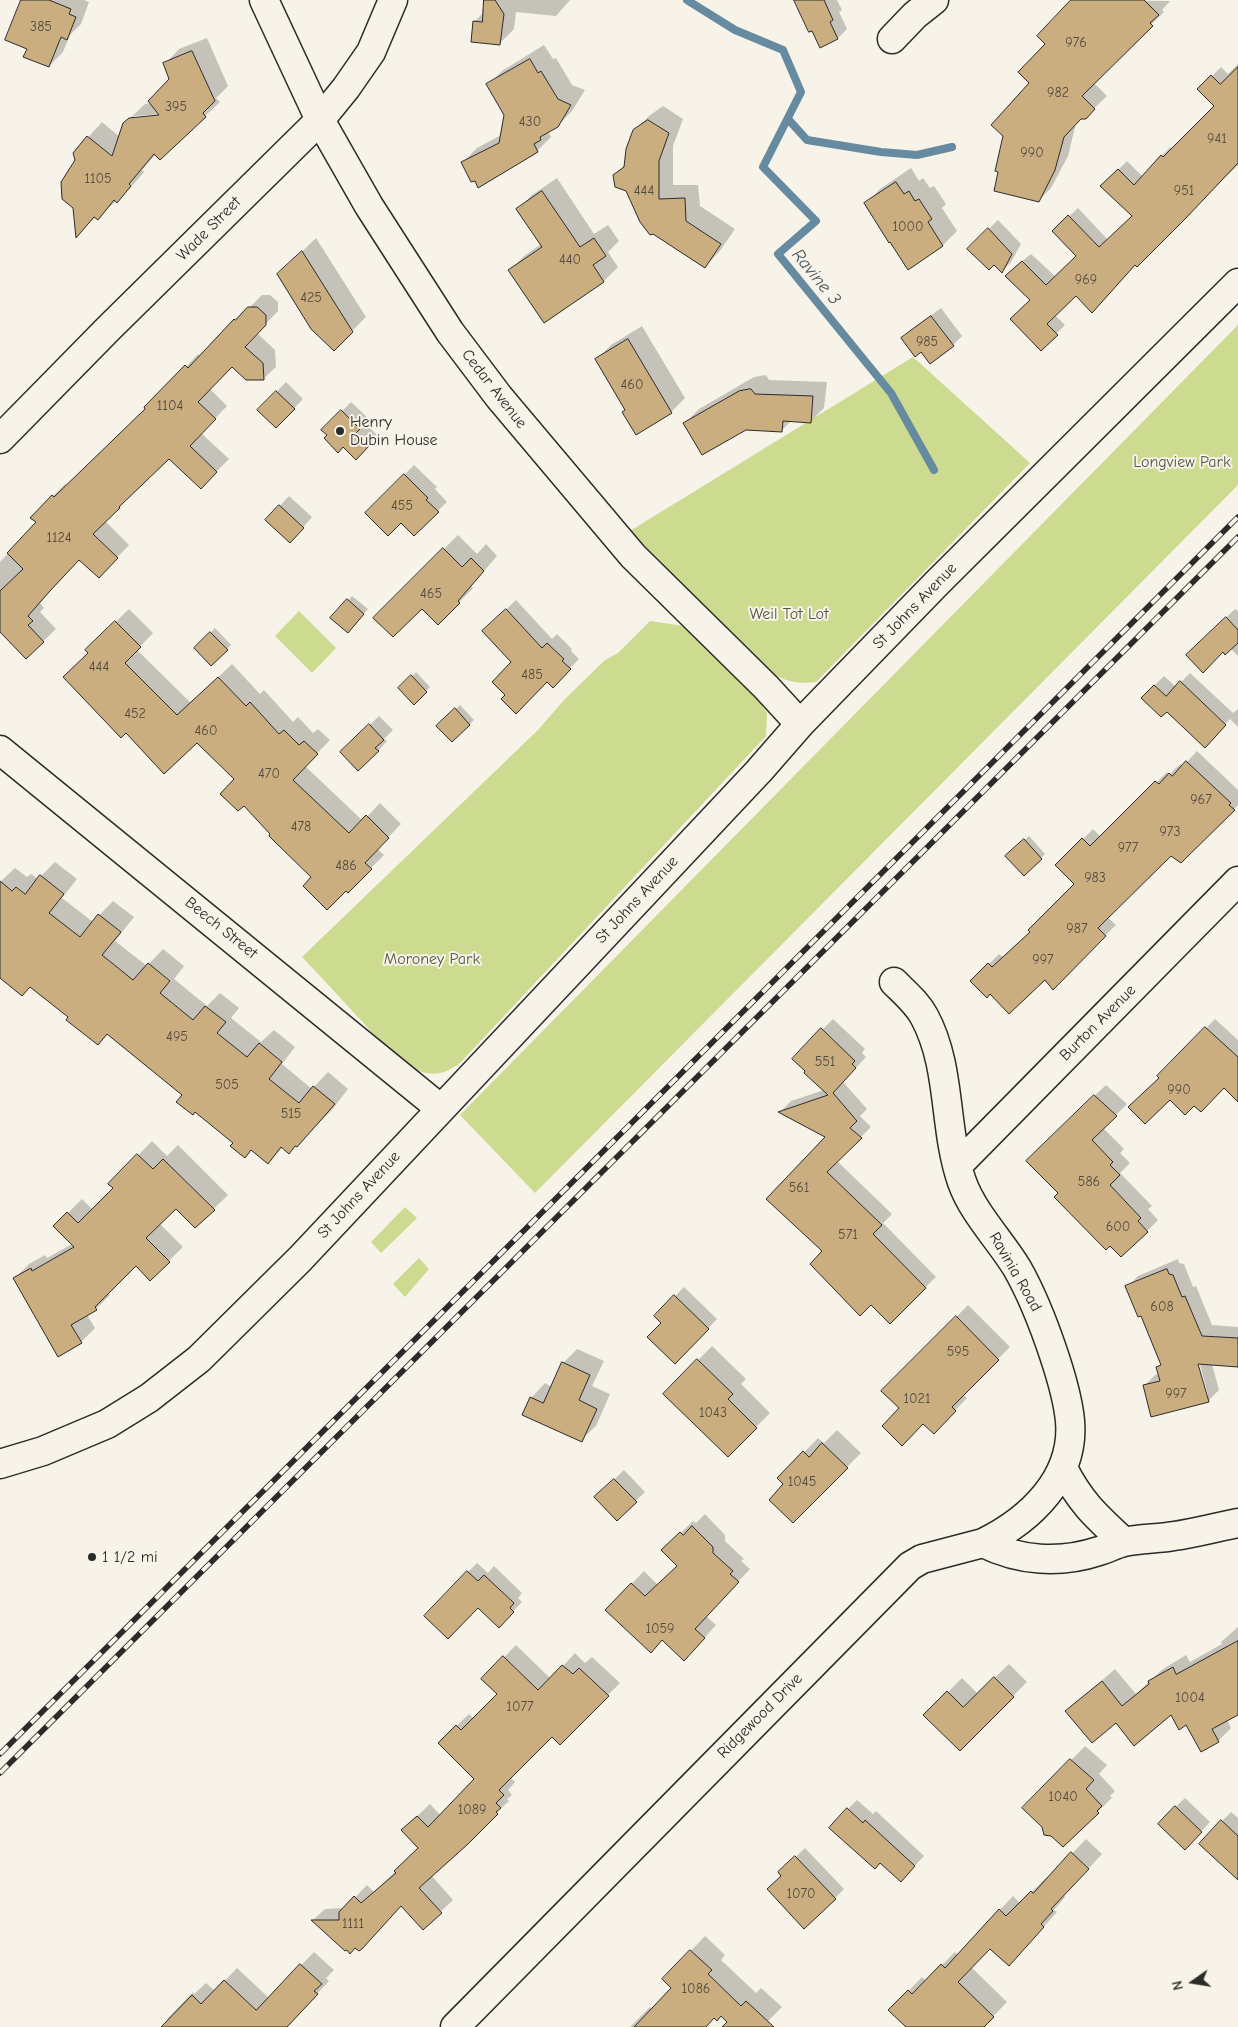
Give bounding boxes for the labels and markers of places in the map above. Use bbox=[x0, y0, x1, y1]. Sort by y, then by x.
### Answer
place label: Henry Dubin House bbox=[350, 412, 437, 450]
marker: Henry Dubin House bbox=[334, 425, 346, 437]
place label: 1 1/2 mi bbox=[102, 1547, 158, 1567]
marker: 1 1/2 mi bbox=[86, 1551, 98, 1563]

